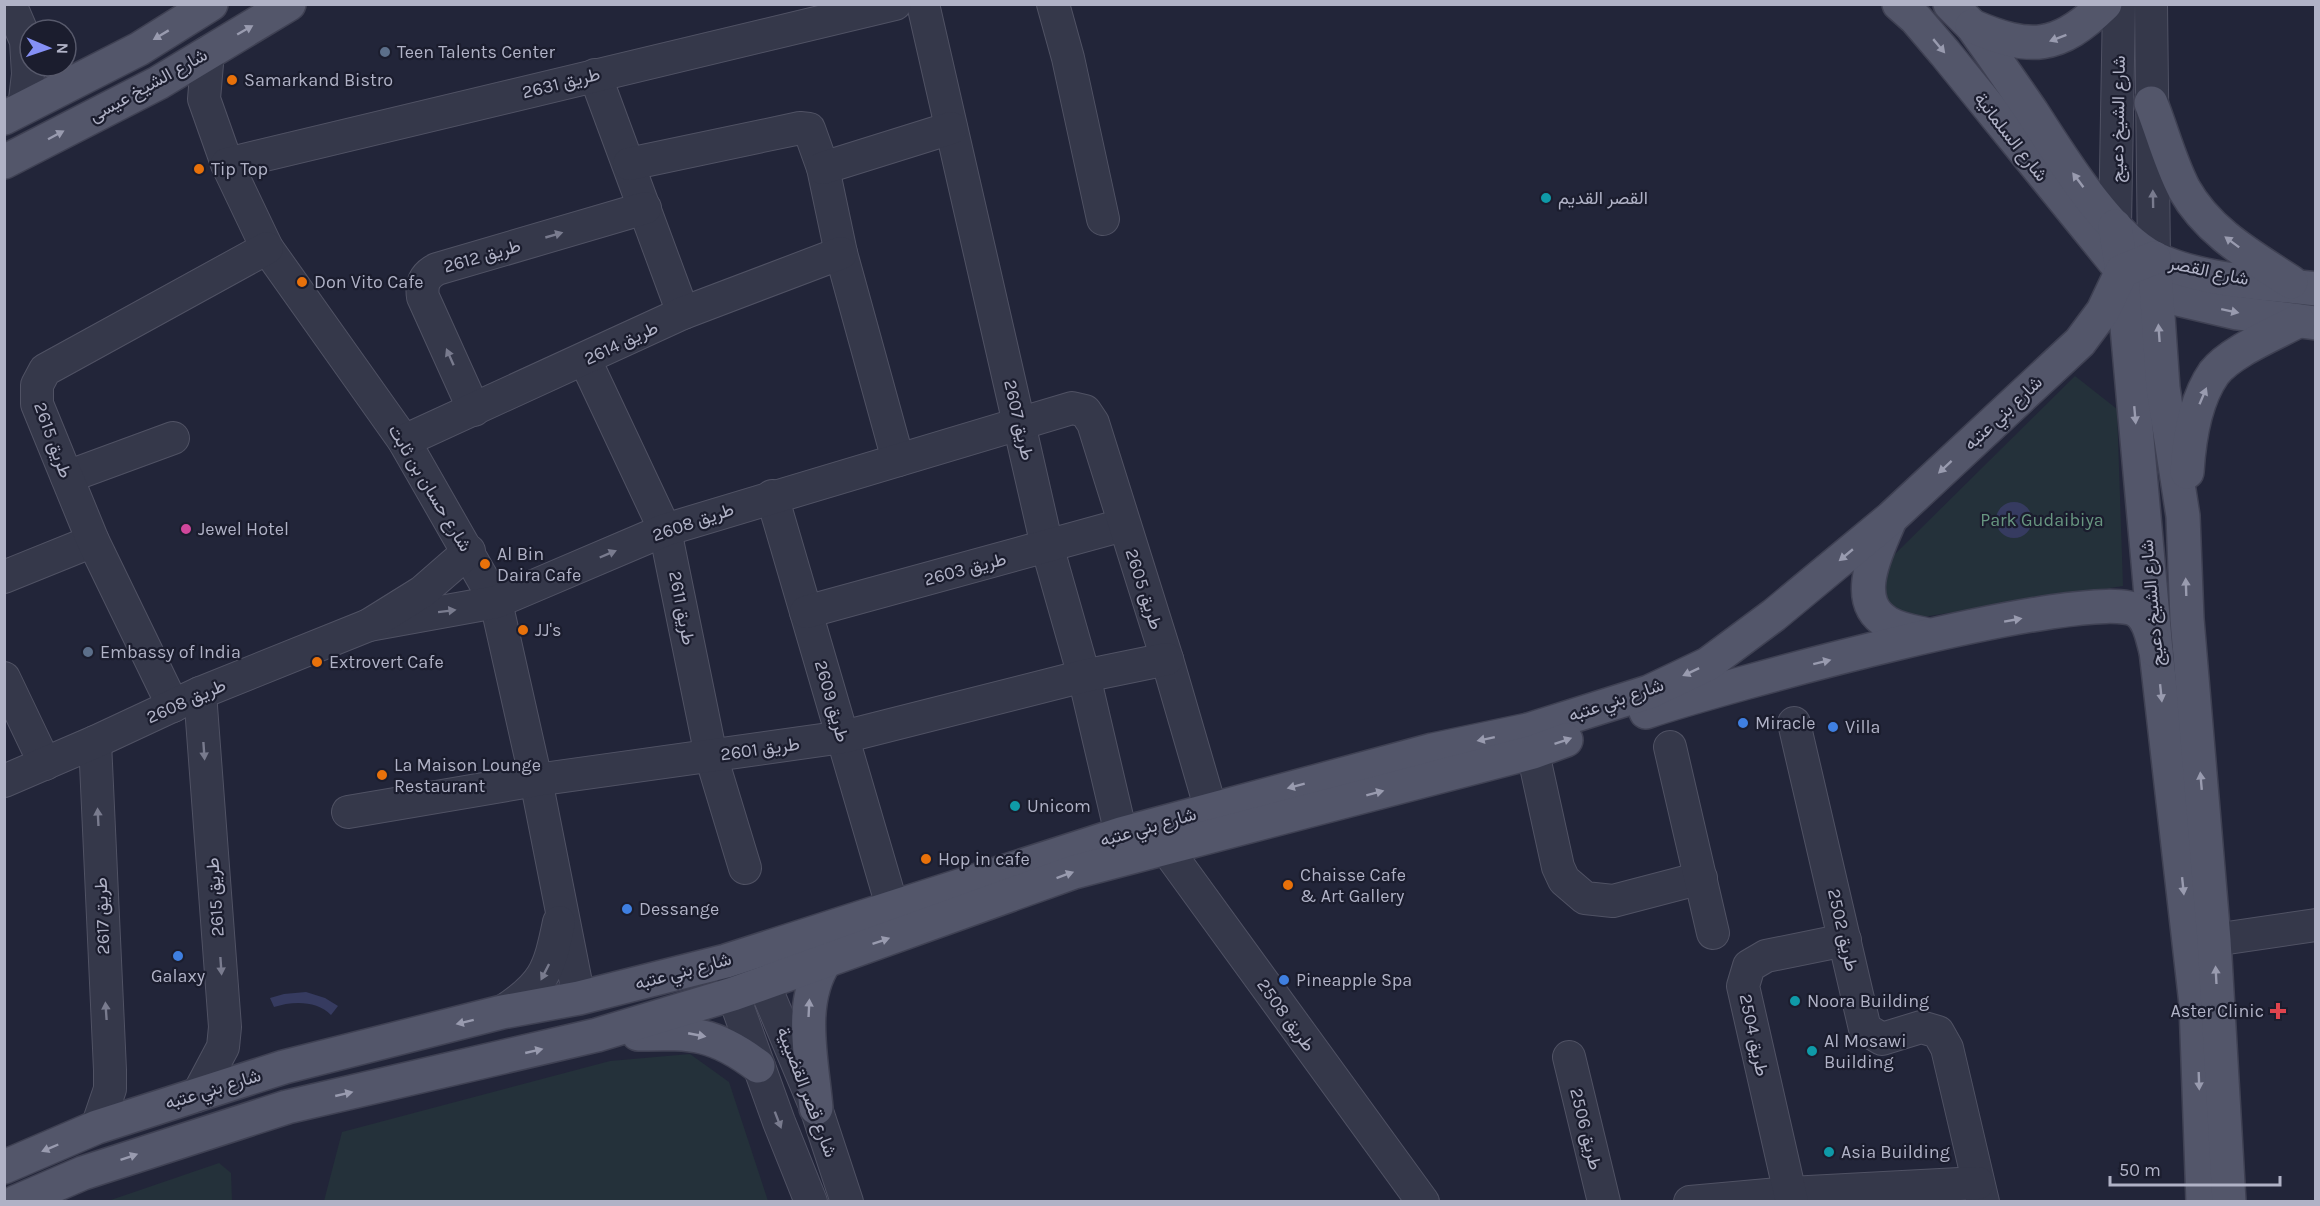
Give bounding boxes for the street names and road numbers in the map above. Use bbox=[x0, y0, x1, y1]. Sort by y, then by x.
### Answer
street label: شارع الشيخ عيسى bbox=[85, 43, 212, 127]
street label: شارع الشيخ دعيج bbox=[2106, 55, 2131, 183]
street label: طريق 2631 bbox=[520, 63, 602, 103]
street label: شارع السلمانية bbox=[1969, 88, 2053, 186]
street label: طريق 2612 bbox=[441, 234, 523, 278]
street label: شارع القصر bbox=[2166, 252, 2251, 291]
street label: طريق 2614 bbox=[580, 316, 662, 370]
street label: شارع بني عتبه bbox=[1959, 371, 2050, 458]
street label: طريق 2607 bbox=[999, 377, 1039, 463]
street label: طريق 2615 bbox=[29, 399, 77, 481]
street label: شارع حسان بن ثابت bbox=[383, 421, 477, 556]
street label: طريق 2608 bbox=[649, 498, 737, 546]
street label: شارع الشيخ دعيج bbox=[2136, 539, 2169, 667]
street label: طريق 2605 bbox=[1121, 546, 1167, 632]
street label: طريق 2603 bbox=[921, 547, 1009, 591]
street label: طريق 2611 bbox=[664, 569, 700, 647]
street label: طريق 2609 bbox=[810, 657, 854, 745]
street label: شارع بني عتبه bbox=[1566, 673, 1668, 730]
street label: طريق 2608 bbox=[143, 674, 229, 728]
street label: طريق 2601 bbox=[719, 733, 801, 765]
street label: شارع بني عتبه bbox=[1097, 803, 1200, 855]
street label: طريق 2615 bbox=[201, 857, 229, 937]
street label: طريق 2617 bbox=[90, 877, 114, 955]
street label: طريق 2502 bbox=[1823, 887, 1863, 973]
street label: شارع بني عتبه bbox=[632, 948, 735, 998]
street label: طريق 2508 bbox=[1252, 974, 1320, 1056]
street label: طريق 2504 bbox=[1735, 992, 1773, 1078]
street label: شارع قصر القضيبية bbox=[771, 1024, 842, 1161]
street label: شارع بني عتبه bbox=[162, 1064, 265, 1118]
street label: طريق 2506 bbox=[1565, 1086, 1607, 1172]

